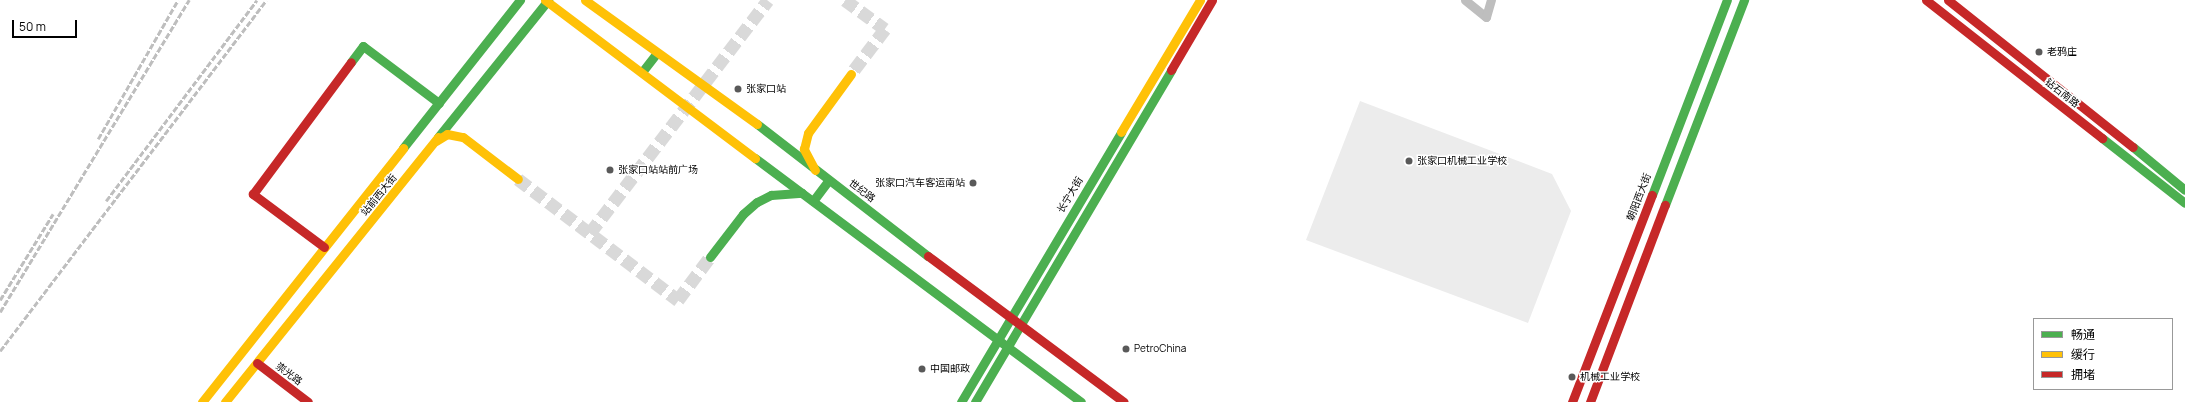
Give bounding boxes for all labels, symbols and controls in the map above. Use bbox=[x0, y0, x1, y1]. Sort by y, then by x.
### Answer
scale bar bbox=[14, 12, 79, 38]
text: 50 m bbox=[19, 18, 46, 35]
place label: 老鸦庄 bbox=[2047, 46, 2077, 58]
marker: 老鸦庄 bbox=[2034, 47, 2044, 57]
street label: 钻石南路 bbox=[2043, 76, 2081, 110]
place label: 张家口站 bbox=[746, 83, 786, 95]
marker: 张家口站 bbox=[733, 84, 743, 94]
place label: 张家口机械工业学校 bbox=[1417, 155, 1507, 167]
marker: 张家口机械工业学校 bbox=[1404, 156, 1414, 166]
place label: 张家口站站前广场 bbox=[618, 164, 698, 176]
marker: 张家口站站前广场 bbox=[605, 165, 615, 175]
street label: 站前西大街 bbox=[359, 172, 399, 218]
street label: 朝阳西大街 bbox=[1624, 172, 1654, 222]
street label: 长宁大街 bbox=[1055, 175, 1085, 215]
street label: 世纪路 bbox=[846, 177, 878, 205]
place label: 张家口汽车客运南站 bbox=[875, 177, 965, 189]
marker: 张家口汽车客运南站 bbox=[968, 178, 978, 188]
legend bbox=[2033, 318, 2173, 390]
text: 畅通 bbox=[2071, 326, 2095, 343]
place label: PetroChina bbox=[1134, 343, 1186, 355]
marker: PetroChina bbox=[1121, 344, 1131, 354]
text: 缓行 bbox=[2071, 346, 2095, 363]
street label: 崇光路 bbox=[273, 360, 305, 388]
place label: 中国邮政 bbox=[930, 363, 970, 375]
marker: 中国邮政 bbox=[917, 364, 927, 374]
text: 拥堵 bbox=[2071, 366, 2095, 383]
place label: 机械工业学校 bbox=[1580, 371, 1640, 383]
marker: 机械工业学校 bbox=[1567, 372, 1577, 382]

